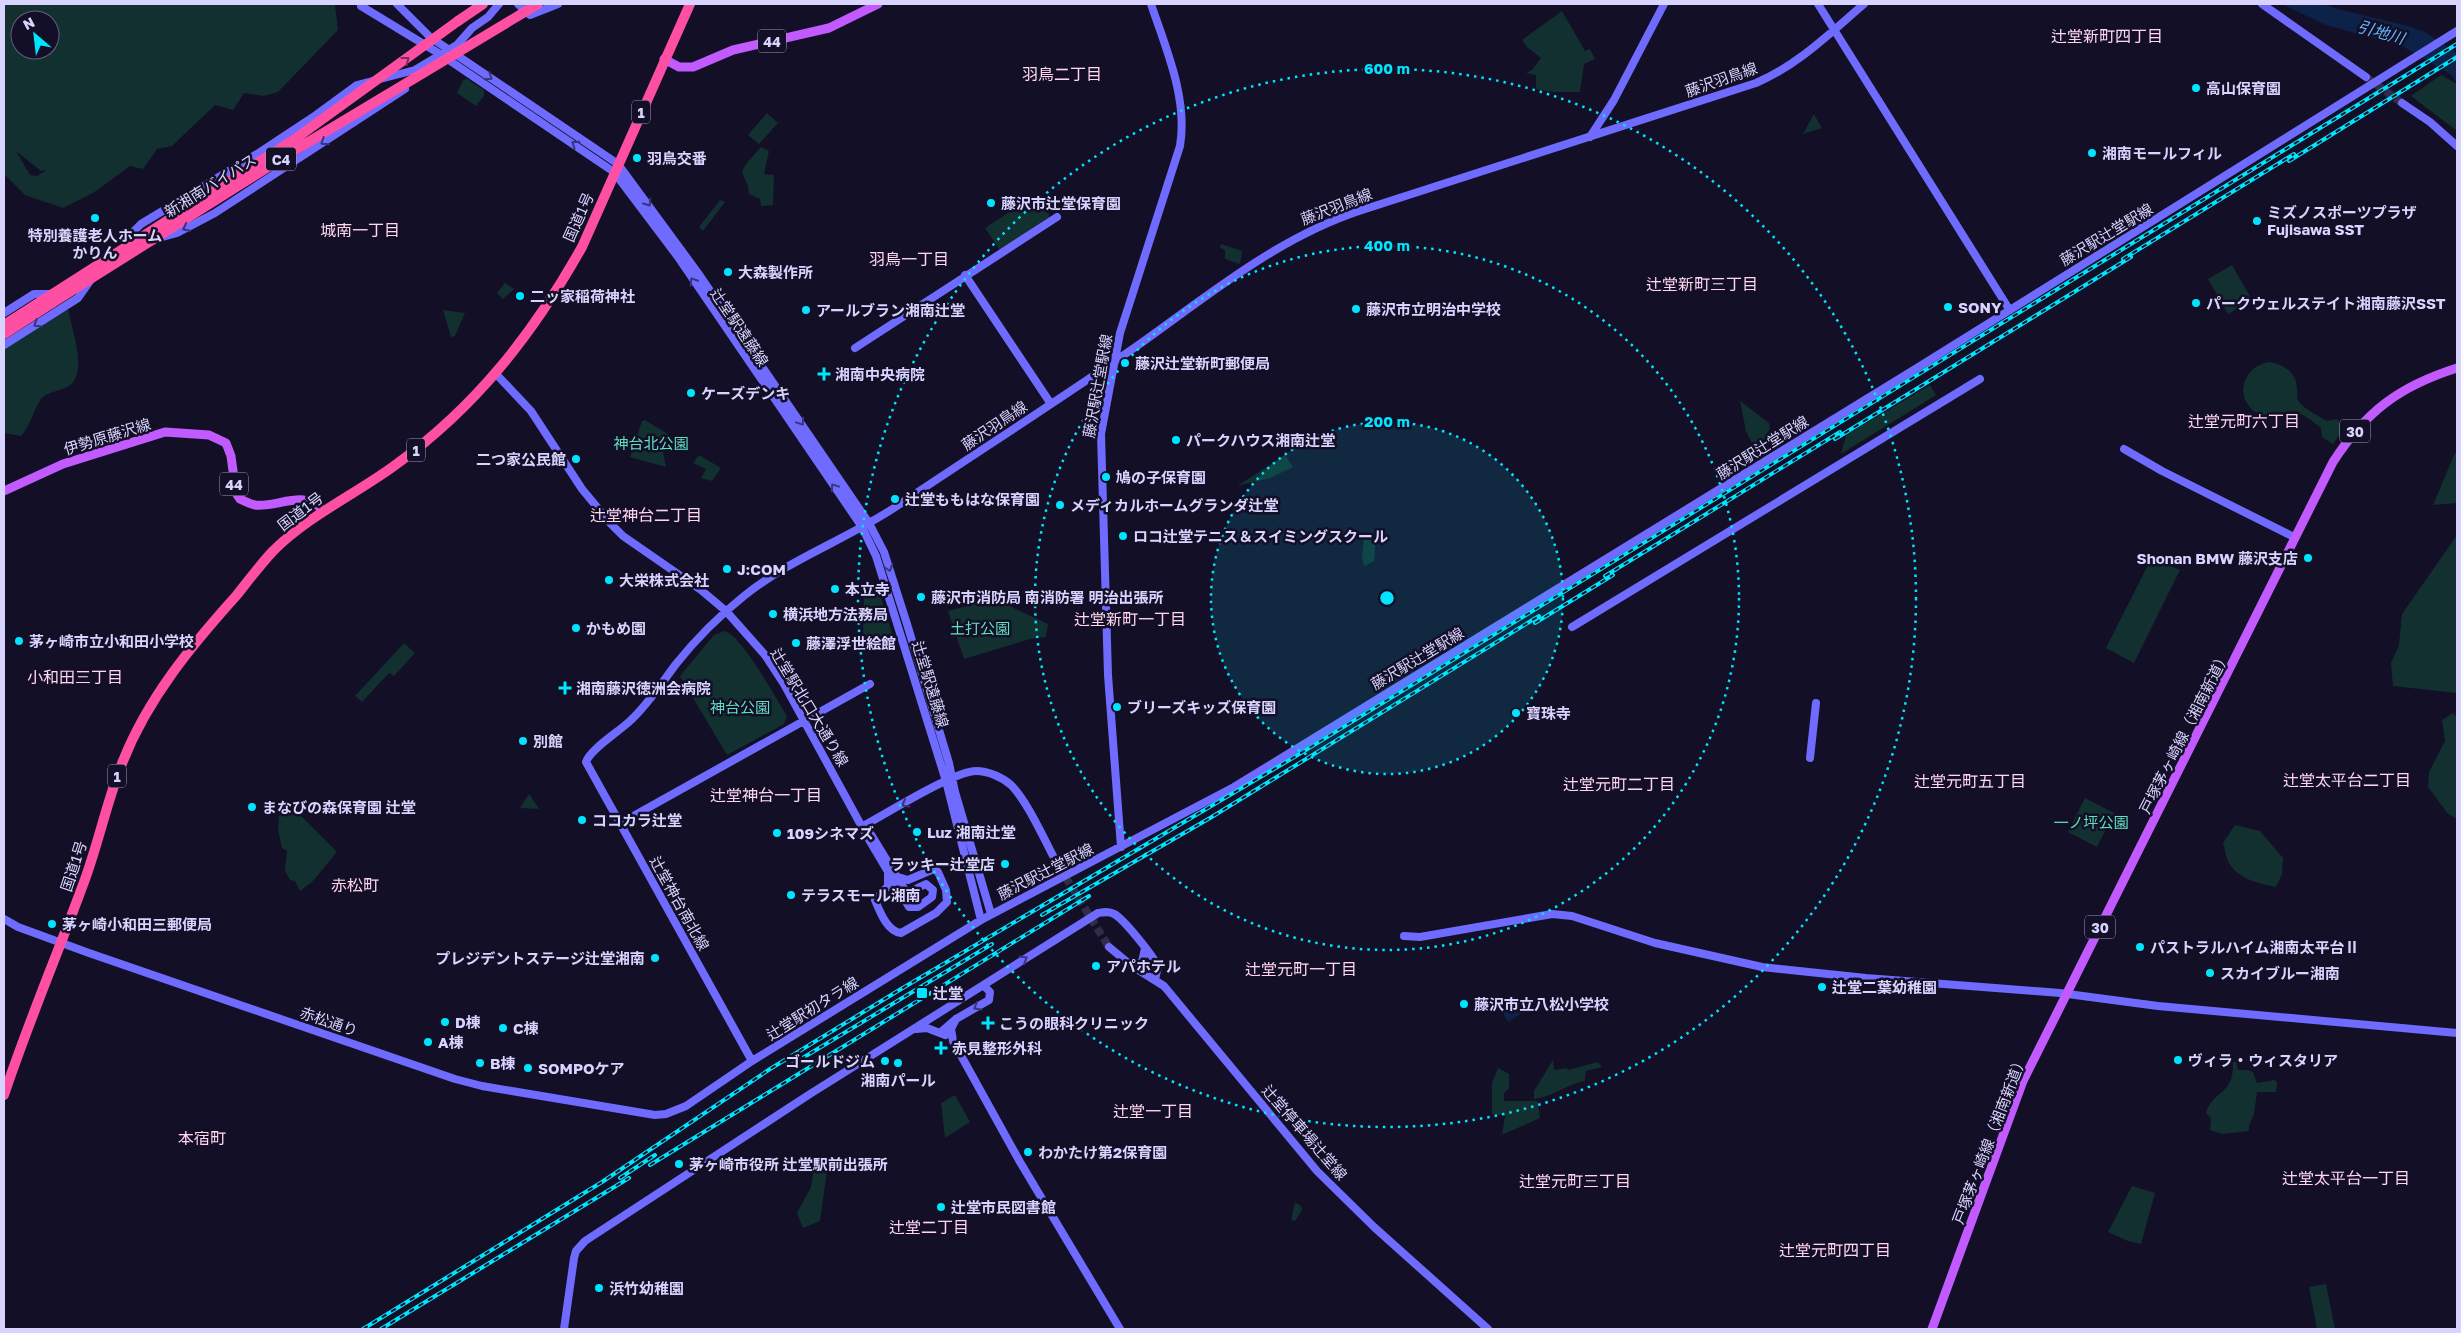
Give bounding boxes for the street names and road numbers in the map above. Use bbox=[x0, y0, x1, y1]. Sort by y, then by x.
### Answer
road number: 44 bbox=[758, 29, 786, 52]
street label: 藤沢羽鳥線 bbox=[1683, 58, 1759, 100]
road number: 1 bbox=[632, 100, 650, 124]
road number: C4 bbox=[266, 148, 296, 170]
street label: 新湘南バイパス bbox=[161, 150, 259, 220]
street label: 藤沢羽鳥線 bbox=[1298, 184, 1374, 228]
street label: 国道1号 bbox=[559, 189, 597, 245]
street label: 藤沢駅辻堂駅線 bbox=[2056, 199, 2156, 269]
street label: 辻堂駅遠藤線 bbox=[707, 285, 773, 369]
street label: 藤沢駅辻堂駅線 bbox=[1079, 333, 1115, 439]
street label: 藤沢羽鳥線 bbox=[958, 397, 1030, 453]
street label: 藤沢駅辻堂駅線 bbox=[1713, 412, 1811, 482]
street label: 伊勢原藤沢線 bbox=[61, 414, 153, 458]
road number: 30 bbox=[2340, 420, 2370, 442]
road number: 1 bbox=[407, 438, 425, 462]
road number: 44 bbox=[220, 472, 248, 496]
street label: 国道1号 bbox=[274, 488, 326, 534]
street label: 藤沢駅辻堂駅線 bbox=[1367, 623, 1467, 693]
street label: 辻堂駅遠藤線 bbox=[909, 638, 953, 730]
street label: 辻堂駅北口大通り線 bbox=[768, 644, 852, 770]
street label: 戸塚茅ヶ崎線（湘南新道） bbox=[2135, 648, 2233, 816]
road number: 1 bbox=[108, 764, 126, 788]
street label: 国道1号 bbox=[56, 838, 90, 894]
street label: 藤沢駅辻堂駅線 bbox=[994, 839, 1096, 903]
street label: 辻堂神台南北線 bbox=[647, 853, 713, 953]
road number: 30 bbox=[2085, 916, 2115, 939]
street label: 辻堂駅初タラ線 bbox=[763, 973, 861, 1043]
street label: 赤松通り bbox=[298, 1003, 360, 1039]
street label: 戸塚茅ヶ崎線（湘南新道） bbox=[1948, 1052, 2030, 1226]
street label: 辻堂停車場辻堂線 bbox=[1259, 1081, 1351, 1183]

